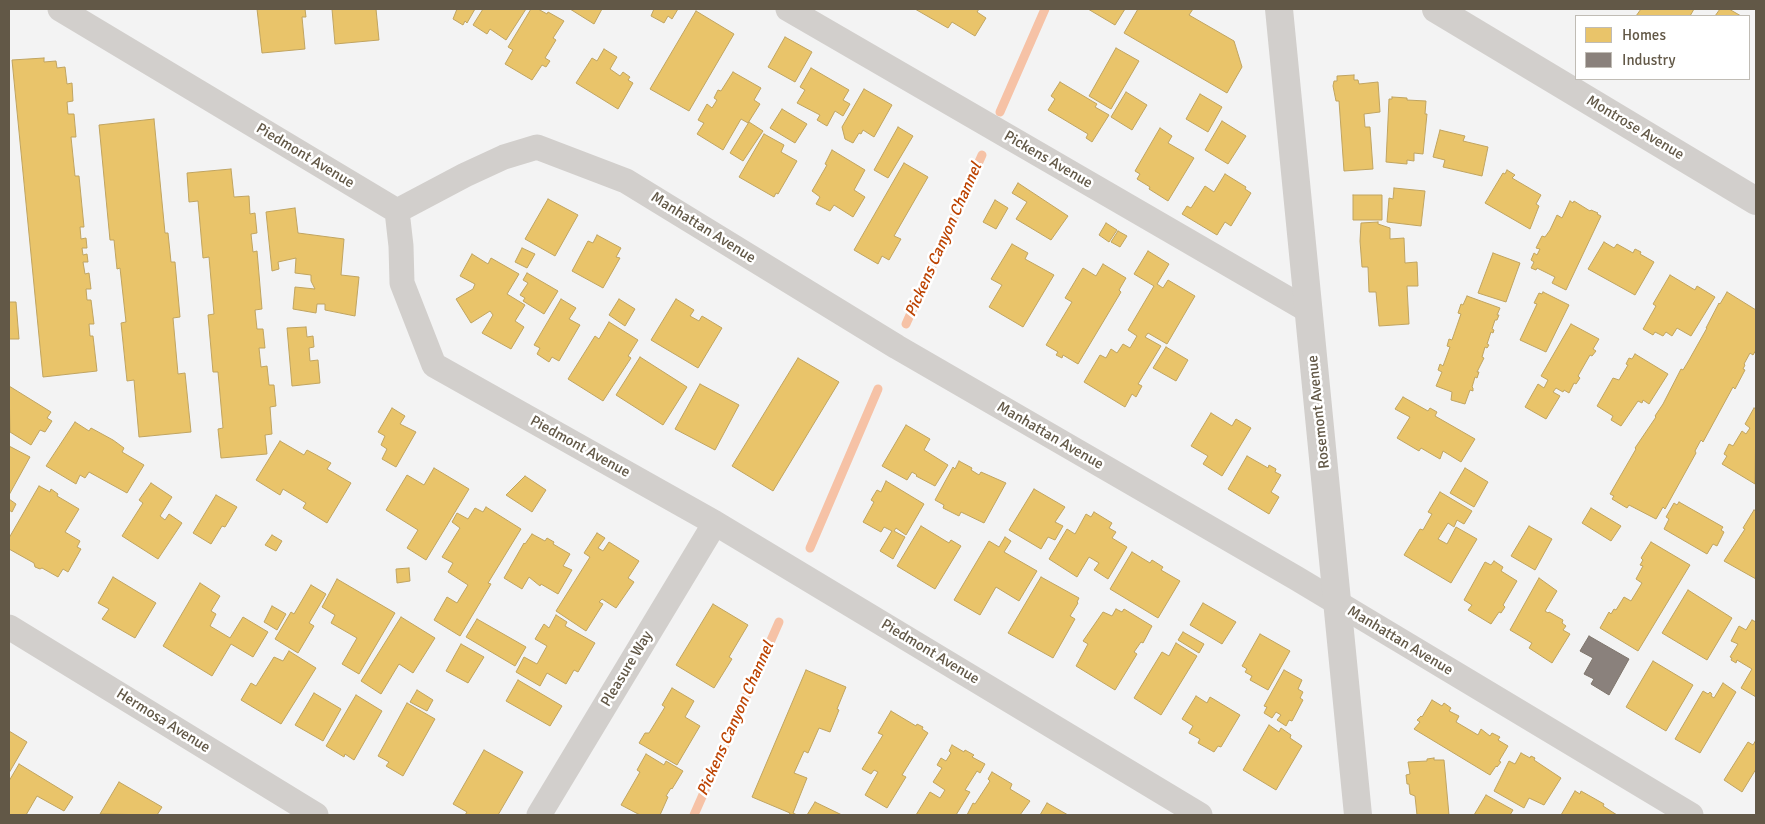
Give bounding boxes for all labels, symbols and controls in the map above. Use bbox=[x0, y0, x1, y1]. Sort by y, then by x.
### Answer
legend bbox=[1575, 15, 1750, 80]
text: Homes bbox=[1622, 26, 1666, 44]
text: Industry bbox=[1622, 51, 1675, 69]
street label: Montrose Avenue bbox=[1583, 92, 1687, 164]
street label: Piedmont Avenue bbox=[253, 120, 357, 192]
street label: Pickens Avenue bbox=[1000, 127, 1096, 193]
water label: Pickens Canyon Channel bbox=[901, 160, 987, 320]
street label: Manhattan Avenue bbox=[647, 189, 759, 267]
street label: Rosemont Avenue bbox=[1304, 354, 1334, 470]
street label: Manhattan Avenue bbox=[994, 398, 1106, 474]
street label: Piedmont Avenue bbox=[527, 412, 633, 482]
street label: Manhattan Avenue bbox=[1344, 602, 1456, 680]
street label: Piedmont Avenue bbox=[878, 616, 982, 688]
street label: Pleasure Way bbox=[597, 628, 657, 710]
water label: Pickens Canyon Channel bbox=[693, 639, 779, 799]
street label: Hermosa Avenue bbox=[113, 685, 213, 757]

